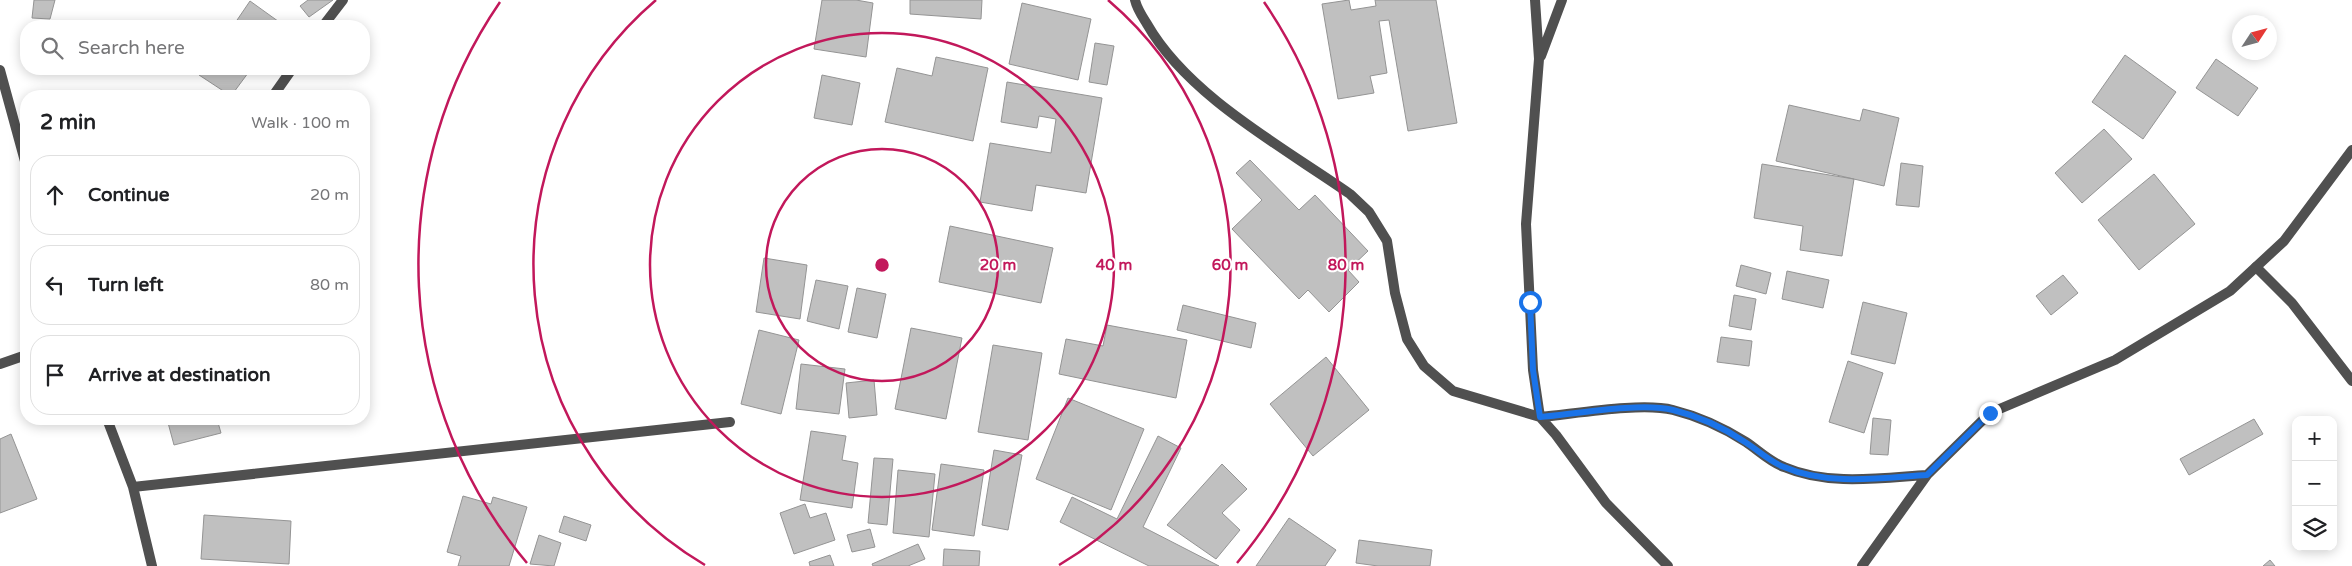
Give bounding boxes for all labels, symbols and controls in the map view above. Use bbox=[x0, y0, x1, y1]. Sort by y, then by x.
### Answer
north arrow bbox=[2232, 15, 2277, 60]
search box bbox=[20, 20, 370, 75]
icon: search bbox=[38, 34, 66, 62]
text: Search here bbox=[78, 37, 185, 59]
text: 2 min bbox=[40, 110, 96, 135]
text: Walk · 100 m bbox=[251, 113, 350, 133]
icon: ahead bbox=[41, 181, 69, 209]
text: Continue bbox=[88, 184, 170, 206]
text: 20 m bbox=[310, 185, 349, 205]
centre of rings bbox=[873, 256, 891, 274]
text: 20 m bbox=[980, 256, 1016, 274]
text: 40 m bbox=[1096, 256, 1132, 274]
text: 60 m bbox=[1212, 256, 1248, 274]
text: 80 m bbox=[1328, 256, 1364, 274]
icon: left bbox=[41, 271, 69, 299]
text: Turn left bbox=[88, 274, 164, 296]
text: 80 m bbox=[310, 275, 349, 295]
route start bbox=[1519, 291, 1542, 314]
icon: arrive bbox=[41, 361, 69, 389]
text: Arrive at destination bbox=[88, 364, 271, 386]
route end bbox=[1979, 402, 2002, 425]
map controls bbox=[2292, 416, 2337, 551]
button: + bbox=[2292, 416, 2337, 461]
button: − bbox=[2292, 461, 2337, 506]
button: layers bbox=[2292, 506, 2337, 551]

